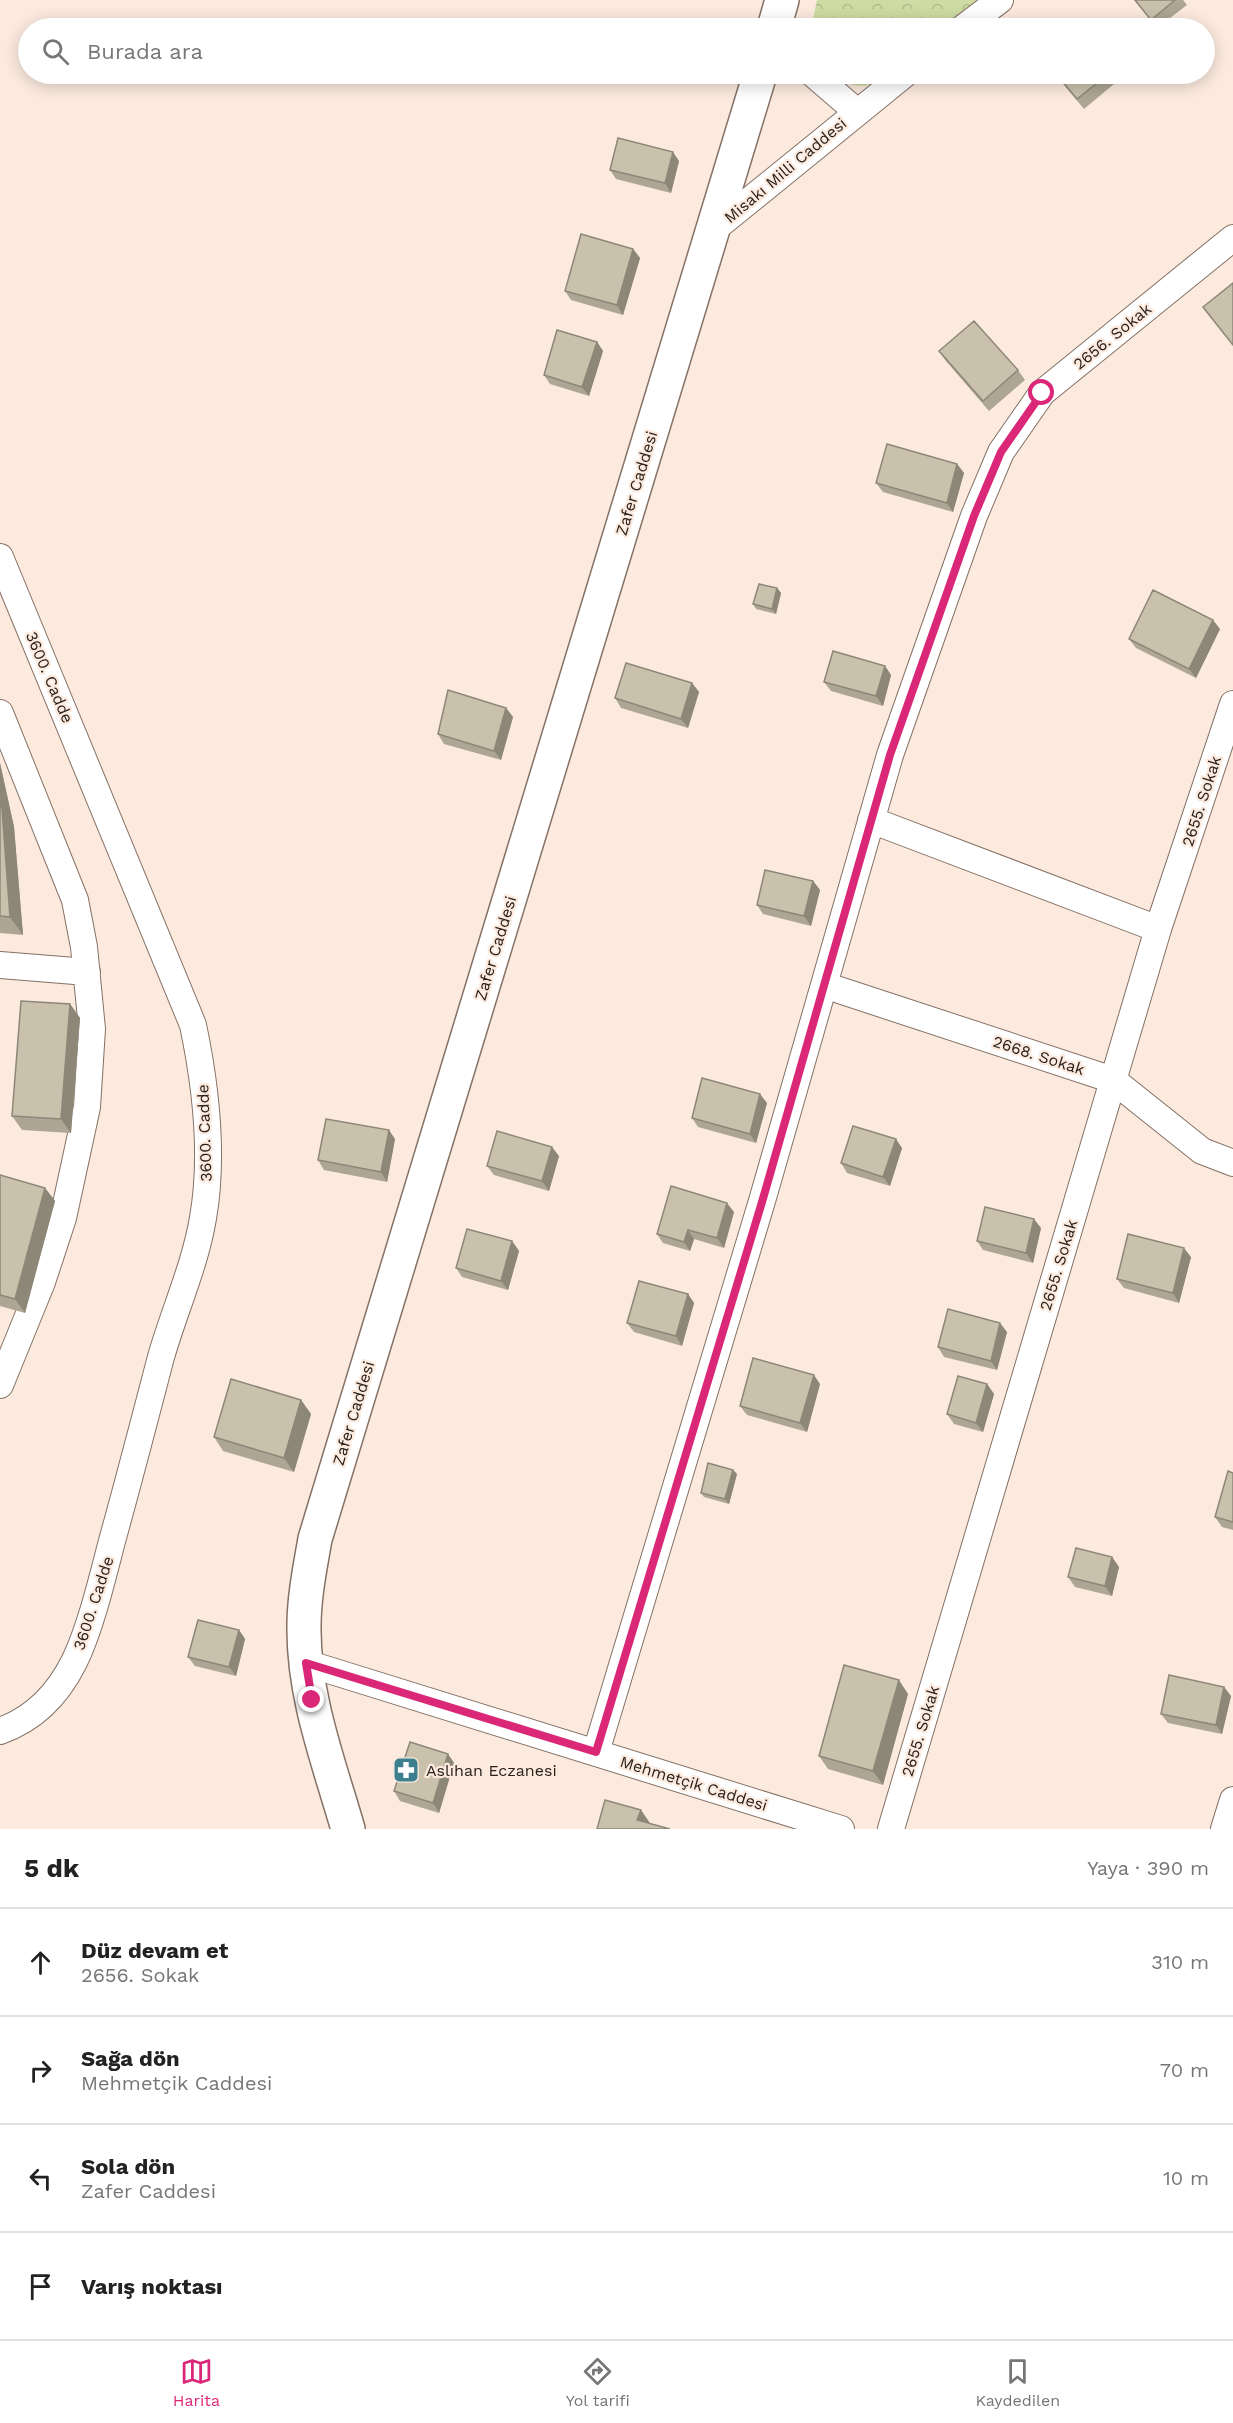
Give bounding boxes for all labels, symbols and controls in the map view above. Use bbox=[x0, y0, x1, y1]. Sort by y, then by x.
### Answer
search box bbox=[18, 18, 1215, 84]
icon: search bbox=[39, 35, 72, 68]
text: Burada ara bbox=[87, 39, 203, 64]
street label: Misakı Milli Caddesi bbox=[720, 114, 850, 227]
street label: 2656. Sokak bbox=[1070, 299, 1155, 374]
route start bbox=[1028, 379, 1054, 405]
street label: Zafer Caddesi bbox=[612, 429, 661, 538]
street label: 3600. Cadde bbox=[22, 629, 77, 726]
street label: 2655. Sokak bbox=[1178, 753, 1225, 849]
street label: Zafer Caddesi bbox=[471, 894, 520, 1003]
street label: 2668. Sokak bbox=[991, 1032, 1087, 1079]
street label: 3600. Cadde bbox=[193, 1084, 216, 1182]
street label: 2655. Sokak bbox=[1036, 1217, 1081, 1313]
street label: Zafer Caddesi bbox=[329, 1359, 378, 1468]
street label: 3600. Cadde bbox=[69, 1554, 118, 1653]
street label: 2655. Sokak bbox=[898, 1683, 943, 1779]
route end bbox=[298, 1686, 324, 1712]
street label: Mehmetçik Caddesi bbox=[618, 1752, 770, 1815]
pharmacy icon: Aslıhan Eczanesi bbox=[391, 1755, 421, 1785]
place label: Aslıhan Eczanesi bbox=[426, 1761, 557, 1780]
text: 5 dk bbox=[24, 1853, 79, 1883]
text: Yaya · 390 m bbox=[1087, 1856, 1209, 1880]
text: Düz devam et bbox=[81, 1938, 228, 1963]
icon: ahead bbox=[24, 1946, 57, 1979]
text: 310 m bbox=[1151, 1950, 1209, 1974]
text: 2656. Sokak bbox=[81, 1963, 199, 1987]
text: Sağa dön bbox=[81, 2046, 180, 2071]
icon: right bbox=[24, 2054, 57, 2087]
text: 70 m bbox=[1160, 2058, 1209, 2082]
text: Mehmetçik Caddesi bbox=[81, 2071, 272, 2095]
text: Sola dön bbox=[81, 2154, 175, 2179]
icon: left bbox=[24, 2162, 57, 2195]
text: 10 m bbox=[1163, 2166, 1209, 2190]
text: Zafer Caddesi bbox=[81, 2179, 216, 2203]
icon: arrive bbox=[24, 2270, 57, 2303]
text: Varış noktası bbox=[81, 2274, 223, 2299]
tab: Harita bbox=[173, 2355, 220, 2410]
tab: Yol tarifi bbox=[566, 2355, 630, 2410]
tab: Kaydedilen bbox=[975, 2355, 1060, 2410]

